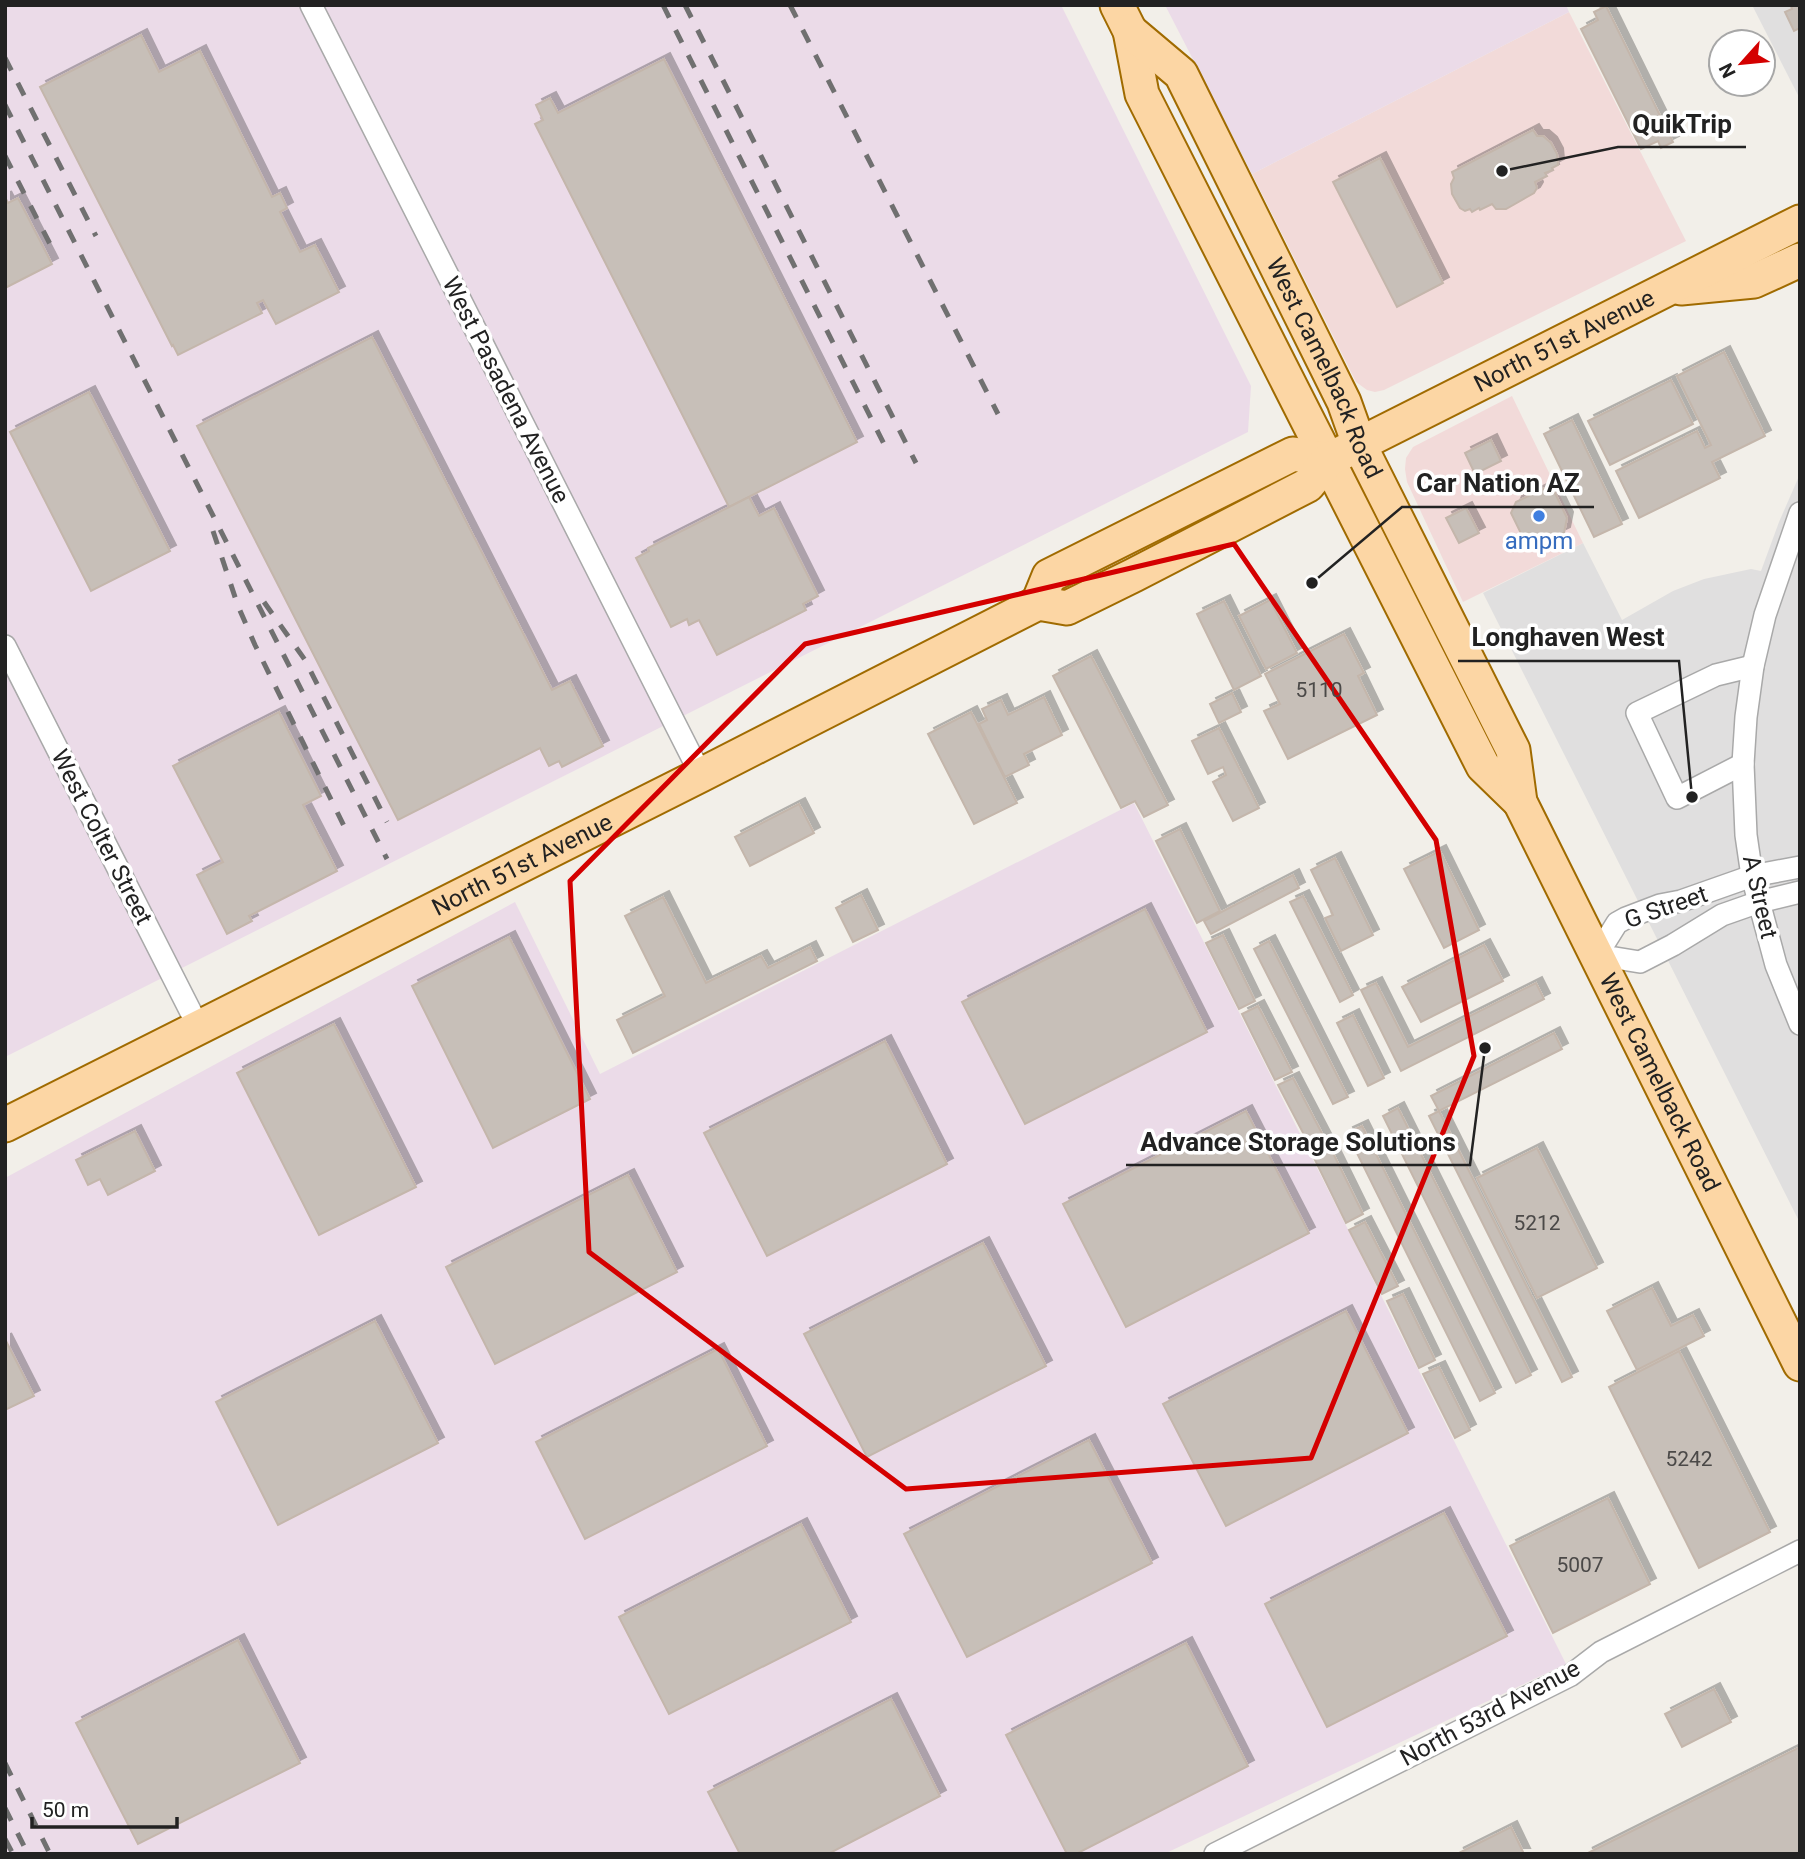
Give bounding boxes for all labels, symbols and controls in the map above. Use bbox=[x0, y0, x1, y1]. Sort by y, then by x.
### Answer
north arrow bbox=[1707, 28, 1777, 98]
text: N bbox=[1714, 59, 1741, 82]
callout: QuikTrip bbox=[1618, 100, 1746, 147]
text: QuikTrip bbox=[1632, 109, 1732, 139]
street label: West Camelback Road bbox=[1261, 253, 1388, 483]
street label: West Pasadena Avenue bbox=[437, 272, 575, 508]
street label: North 51st Avenue bbox=[1469, 284, 1659, 398]
callout: Car Nation AZ bbox=[1402, 460, 1594, 507]
text: Car Nation AZ bbox=[1416, 468, 1580, 498]
marker: ampm bbox=[1531, 508, 1547, 524]
place label: ampm bbox=[1505, 527, 1573, 555]
callout: Longhaven West bbox=[1458, 614, 1679, 661]
text: Longhaven West bbox=[1471, 622, 1665, 652]
house number: 5110 bbox=[1295, 678, 1343, 702]
street label: West Colter Street bbox=[46, 745, 158, 929]
street label: North 51st Avenue bbox=[427, 808, 617, 922]
street label: A Street bbox=[1737, 852, 1783, 942]
street label: G Street bbox=[1621, 880, 1711, 934]
street label: West Camelback Road bbox=[1594, 969, 1726, 1196]
callout: Advance Storage Solutions bbox=[1126, 1118, 1470, 1165]
text: Advance Storage Solutions bbox=[1140, 1127, 1456, 1157]
house number: 5212 bbox=[1513, 1211, 1561, 1235]
house number: 5242 bbox=[1665, 1447, 1713, 1471]
house number: 5007 bbox=[1556, 1553, 1604, 1577]
street label: North 53rd Avenue bbox=[1395, 1654, 1585, 1772]
scale bar bbox=[32, 1786, 177, 1830]
text: 50 m bbox=[42, 1798, 89, 1822]

